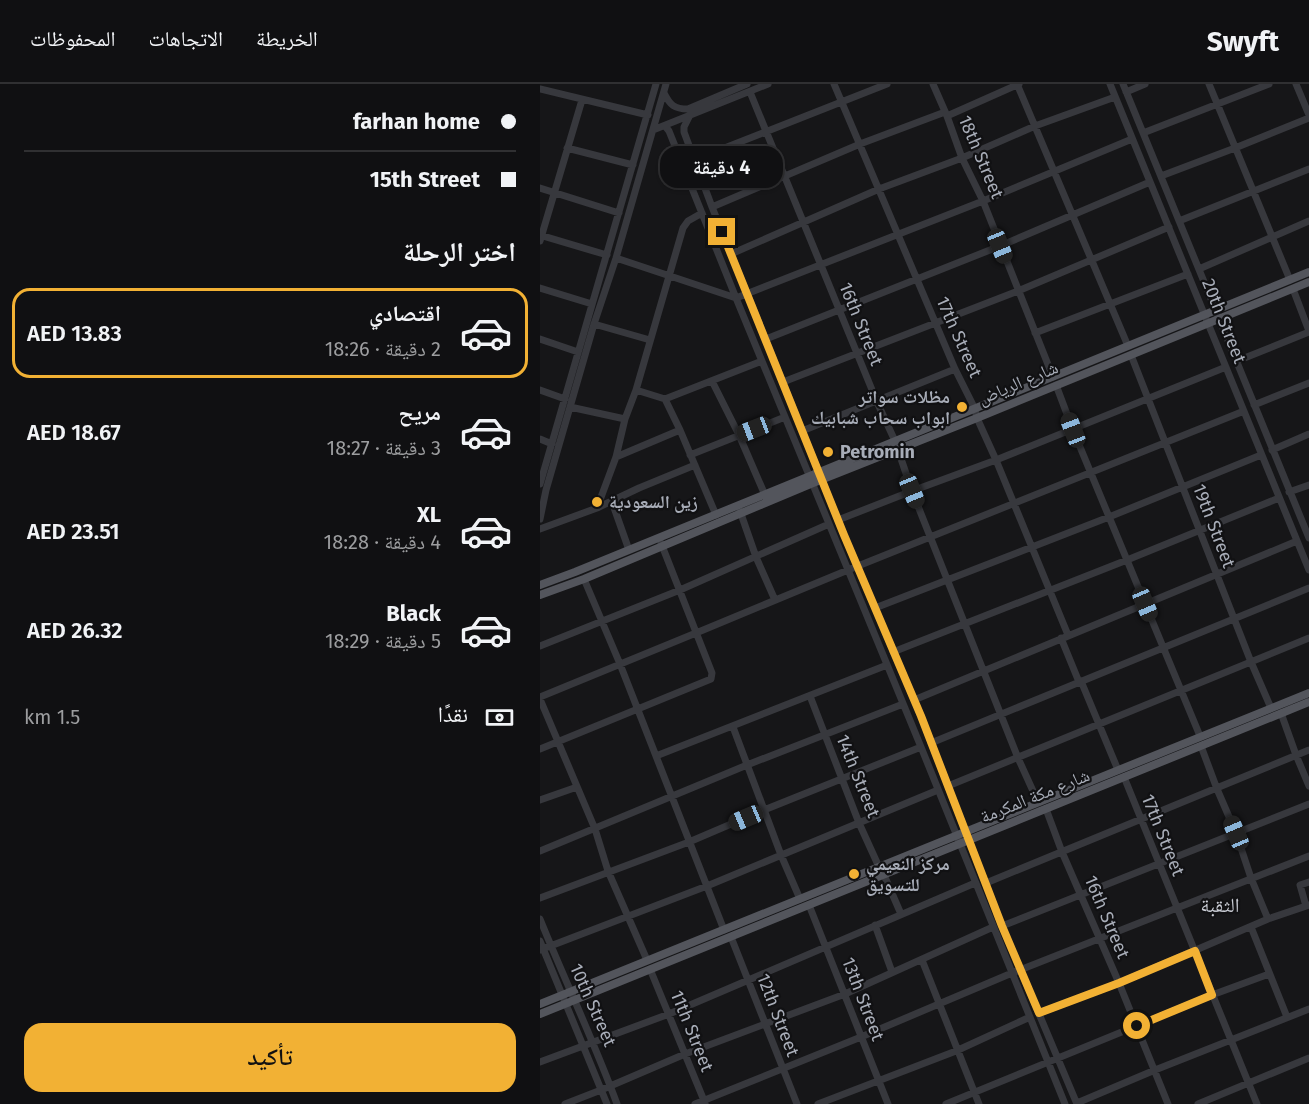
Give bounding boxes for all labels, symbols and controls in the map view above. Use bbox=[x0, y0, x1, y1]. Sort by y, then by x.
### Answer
text: Swyft bbox=[1207, 25, 1279, 58]
text: المحفوظات bbox=[30, 26, 115, 52]
text: الاتجاهات bbox=[148, 26, 223, 52]
text: الخريطة bbox=[256, 26, 318, 52]
text: farhan home bbox=[353, 108, 480, 135]
street label: 18th Street bbox=[954, 112, 1009, 202]
callout: 4 دقيقة bbox=[660, 145, 783, 187]
text: 4 دقيقة bbox=[693, 155, 750, 179]
text: 15th Street bbox=[370, 166, 480, 193]
route end bbox=[708, 218, 735, 245]
car bbox=[985, 226, 1015, 266]
text: اختر الرحلة bbox=[403, 236, 516, 268]
street label: 20th Street bbox=[1197, 275, 1251, 367]
street label: 16th Street bbox=[834, 279, 888, 369]
street label: 17th Street bbox=[931, 293, 987, 381]
text: اقتصادي bbox=[369, 300, 441, 327]
icon: car bbox=[459, 306, 513, 360]
text: AED 13.83 bbox=[27, 320, 122, 347]
text: 2 دقيقة · 18:26 bbox=[325, 337, 441, 361]
street label: شارع الرياض bbox=[975, 356, 1061, 410]
place label: مظلات سواتر ابواب سحاب شبابيك bbox=[811, 386, 950, 429]
text: مريح bbox=[398, 399, 441, 426]
marker: مظلات سواتر ابواب سحاب شبابيك bbox=[955, 400, 969, 414]
icon: car bbox=[459, 405, 513, 459]
car bbox=[1058, 410, 1088, 450]
car bbox=[734, 414, 774, 444]
text: AED 18.67 bbox=[27, 419, 121, 446]
text: 3 دقيقة · 18:27 bbox=[327, 436, 441, 460]
place label: Petromin bbox=[840, 441, 915, 463]
marker: Petromin bbox=[821, 445, 835, 459]
car bbox=[897, 471, 927, 511]
street label: 19th Street bbox=[1188, 481, 1240, 571]
place label: زين السعودية bbox=[609, 491, 698, 513]
marker: زين السعودية bbox=[590, 495, 604, 509]
text: XL bbox=[417, 501, 441, 528]
icon: car bbox=[459, 504, 513, 558]
text: AED 23.51 bbox=[27, 518, 120, 545]
text: 4 دقيقة · 18:28 bbox=[324, 530, 441, 554]
car bbox=[1130, 584, 1160, 624]
text: Black bbox=[386, 600, 441, 627]
icon: car bbox=[459, 603, 513, 657]
text: AED 26.32 bbox=[27, 617, 123, 644]
text: 5 دقيقة · 18:29 bbox=[325, 629, 441, 653]
text: نقدًا bbox=[438, 701, 468, 728]
icon: cash bbox=[483, 701, 516, 734]
text: 1.5 km bbox=[24, 705, 80, 729]
street label: 14th Street bbox=[831, 731, 885, 821]
street label: شارع مكة المكرمة bbox=[977, 764, 1093, 828]
street label: 17th Street bbox=[1137, 791, 1190, 880]
car bbox=[726, 803, 766, 833]
car bbox=[1221, 813, 1251, 853]
place label: مركز النعيمي للتسويق bbox=[866, 853, 950, 896]
marker: مركز النعيمي للتسويق bbox=[847, 867, 861, 881]
street label: 16th Street bbox=[1080, 872, 1135, 962]
district label: الثقبة bbox=[1201, 893, 1239, 917]
street label: 13th Street bbox=[837, 954, 889, 1044]
street label: 10th Street bbox=[565, 960, 621, 1050]
street label: 12th Street bbox=[752, 970, 804, 1060]
street label: 11th Street bbox=[666, 987, 718, 1075]
route start bbox=[1123, 1012, 1150, 1039]
button: تأكيد bbox=[24, 1023, 516, 1092]

